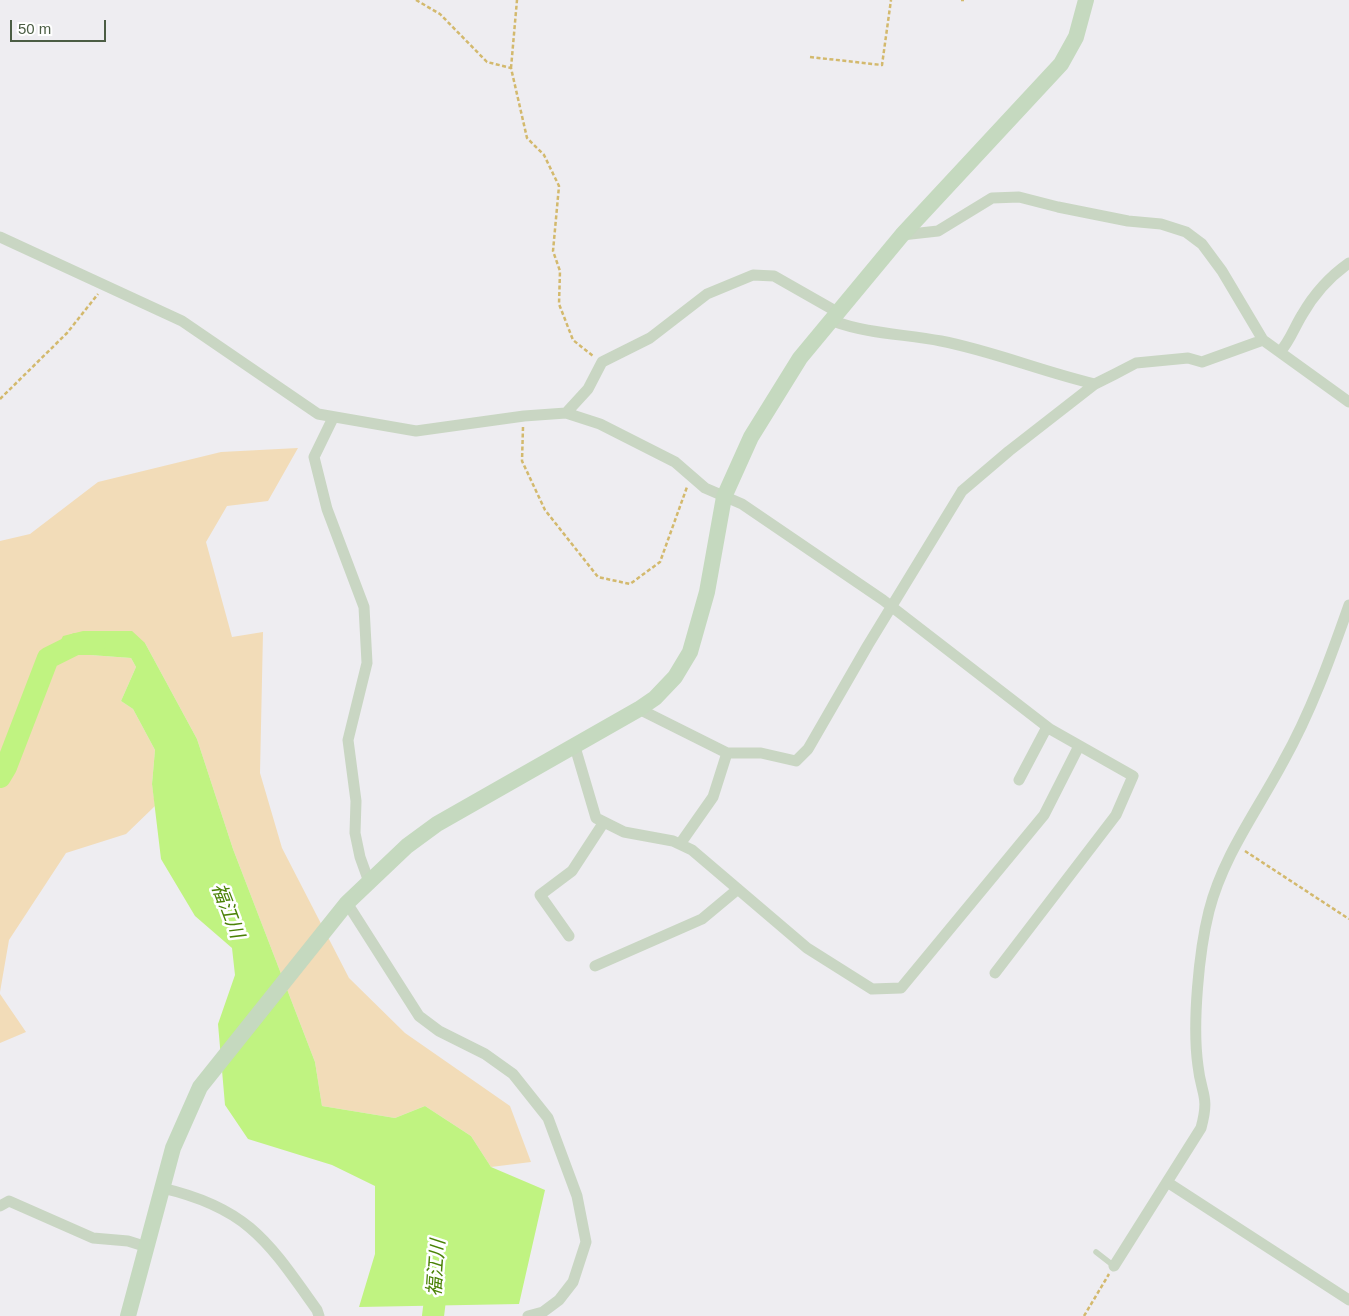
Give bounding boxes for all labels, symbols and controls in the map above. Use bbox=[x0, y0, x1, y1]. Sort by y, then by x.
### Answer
scale bar bbox=[12, 10, 109, 42]
text: 50 m bbox=[18, 20, 51, 37]
water label: 福江川 bbox=[206, 880, 248, 942]
water label: 福江川 bbox=[424, 1239, 450, 1297]

